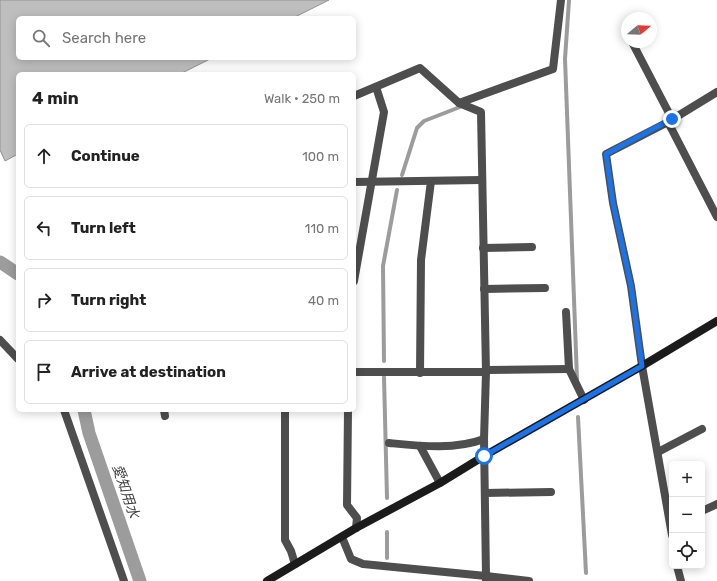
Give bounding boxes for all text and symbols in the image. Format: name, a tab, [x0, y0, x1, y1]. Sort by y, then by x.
north arrow	[621, 12, 657, 48]
search box	[16, 16, 356, 60]
icon: search	[30, 27, 52, 49]
text: Search here	[62, 29, 146, 47]
text: 4 min	[32, 88, 79, 108]
text: Walk · 250 m	[264, 91, 340, 106]
route end	[663, 110, 681, 128]
icon: ahead	[33, 145, 55, 167]
text: Continue	[71, 147, 140, 165]
text: 100 m	[302, 149, 339, 164]
icon: left	[33, 217, 55, 239]
text: Turn left	[71, 219, 136, 237]
text: 110 m	[305, 221, 339, 236]
icon: right	[33, 289, 55, 311]
text: Turn right	[71, 291, 146, 309]
text: 40 m	[308, 293, 339, 308]
icon: arrive	[33, 361, 55, 383]
text: Arrive at destination	[71, 363, 226, 381]
route start	[475, 447, 493, 465]
map controls	[669, 461, 705, 569]
button: +	[669, 461, 705, 497]
water label: 愛知用水	[108, 462, 143, 522]
button: −	[669, 497, 705, 533]
button: locate	[669, 533, 705, 569]

